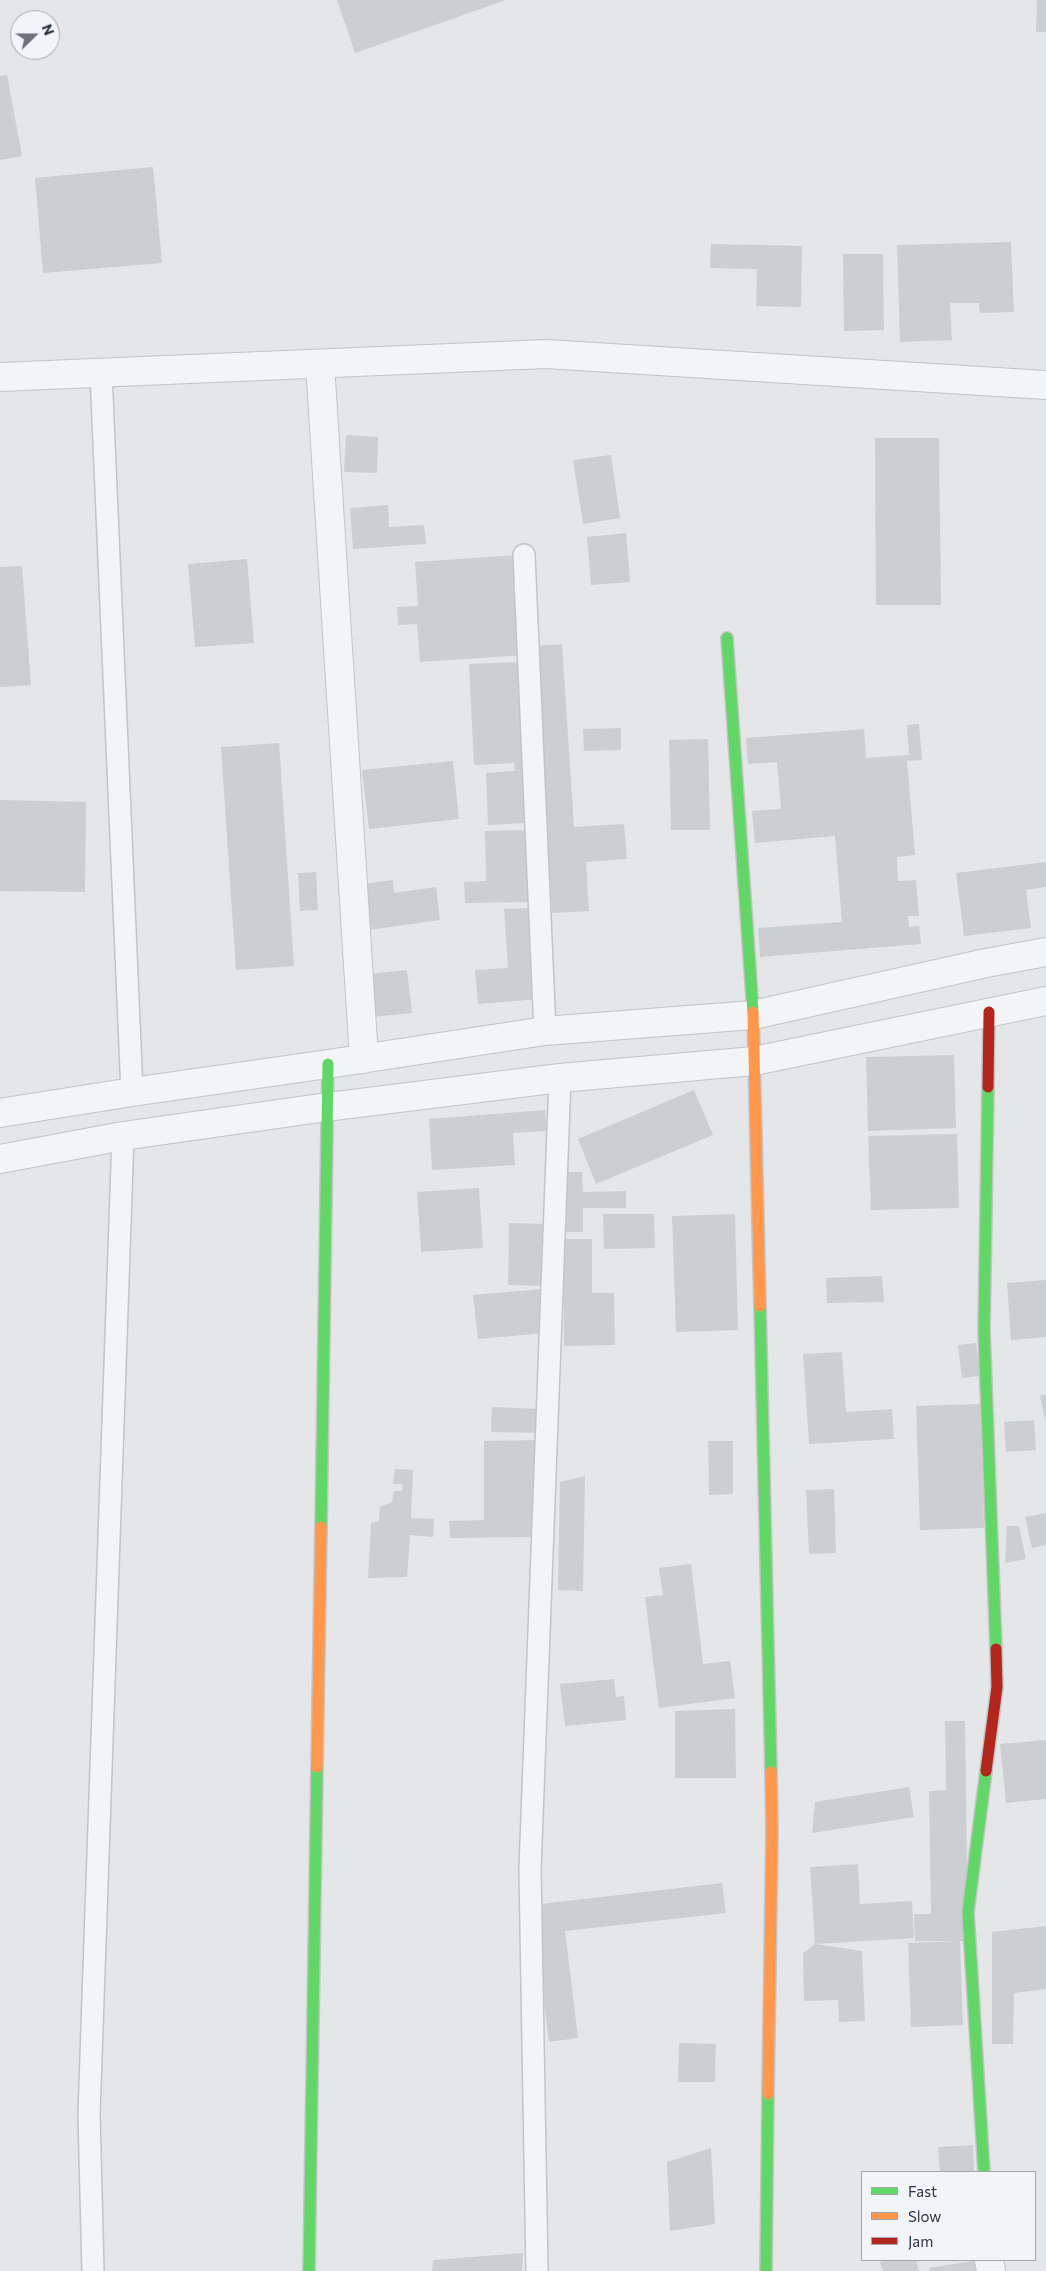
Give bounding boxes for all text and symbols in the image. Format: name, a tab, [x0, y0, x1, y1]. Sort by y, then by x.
north arrow	[10, 10, 60, 60]
text: N	[39, 22, 58, 38]
legend	[861, 2171, 1036, 2261]
text: Fast	[908, 2182, 937, 2200]
text: Slow	[908, 2207, 941, 2225]
text: Jam	[908, 2232, 933, 2250]

